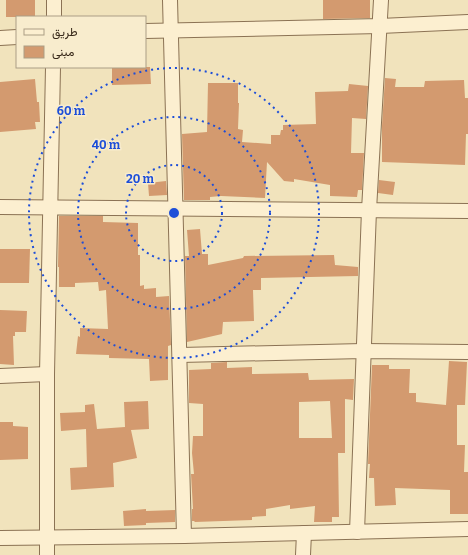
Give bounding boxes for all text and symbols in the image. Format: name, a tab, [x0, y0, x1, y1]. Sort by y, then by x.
legend	[16, 16, 146, 68]
text: طريق	[52, 25, 78, 40]
text: مبنى	[52, 45, 74, 60]
text: 60 m	[57, 104, 86, 118]
text: 40 m	[92, 138, 121, 152]
text: 20 m	[126, 172, 155, 186]
centre of rings	[167, 206, 181, 220]

